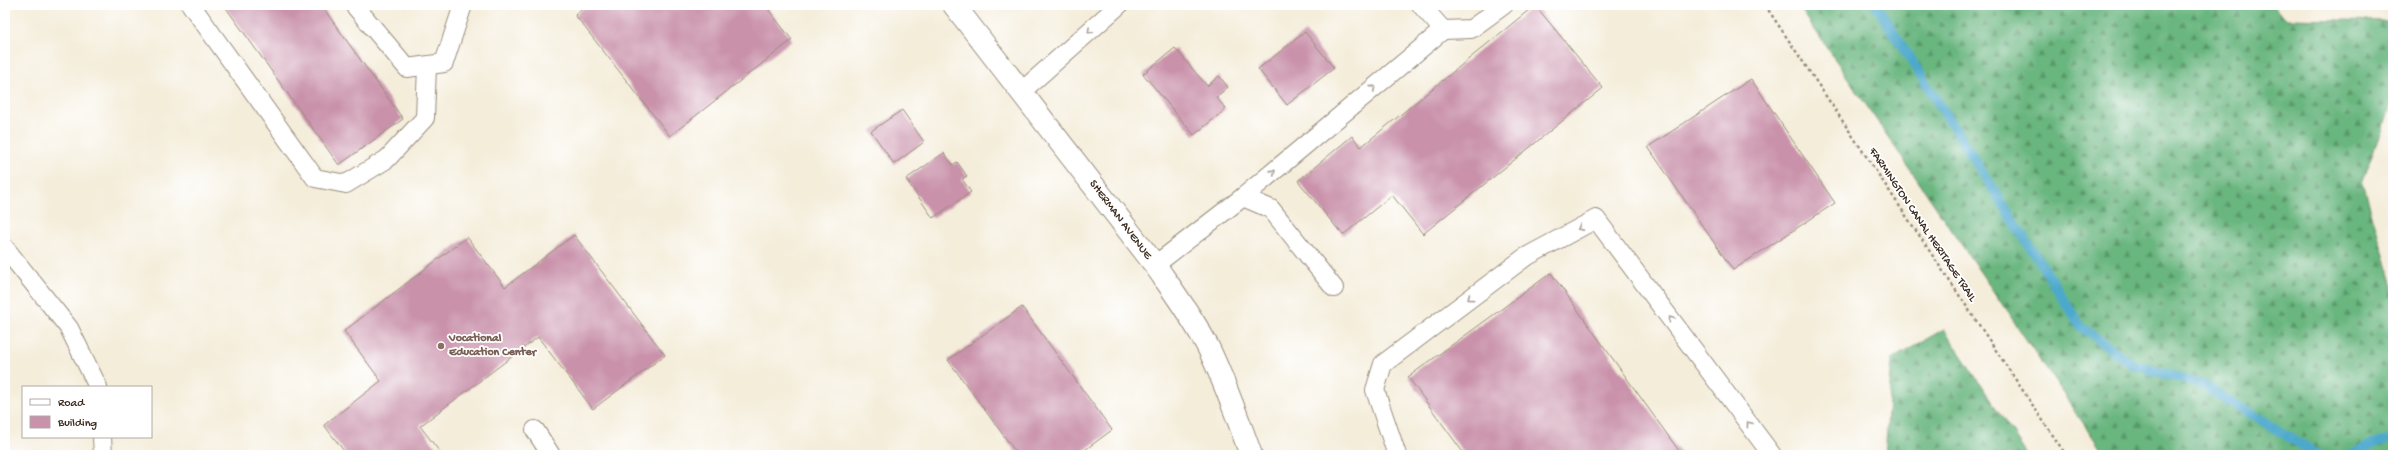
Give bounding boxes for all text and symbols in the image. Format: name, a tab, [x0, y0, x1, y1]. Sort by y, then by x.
one-way arrow	[1087, 26, 1095, 34]
one-way arrow	[1368, 86, 1376, 93]
street label: FARMINGTON CANAL HERITAGE TRAIL	[1865, 145, 1979, 305]
one-way arrow	[1269, 169, 1276, 176]
street label: SHERMAN AVENUE	[1086, 178, 1155, 263]
one-way arrow	[1576, 224, 1584, 231]
one-way arrow	[1468, 293, 1475, 300]
one-way arrow	[1669, 317, 1676, 324]
place label: Vocational Education Center	[448, 332, 538, 360]
marker: Vocational Education Center	[436, 341, 446, 351]
legend	[22, 386, 152, 438]
text: Road	[58, 397, 85, 411]
text: Building	[57, 417, 97, 431]
one-way arrow	[1747, 421, 1754, 428]

